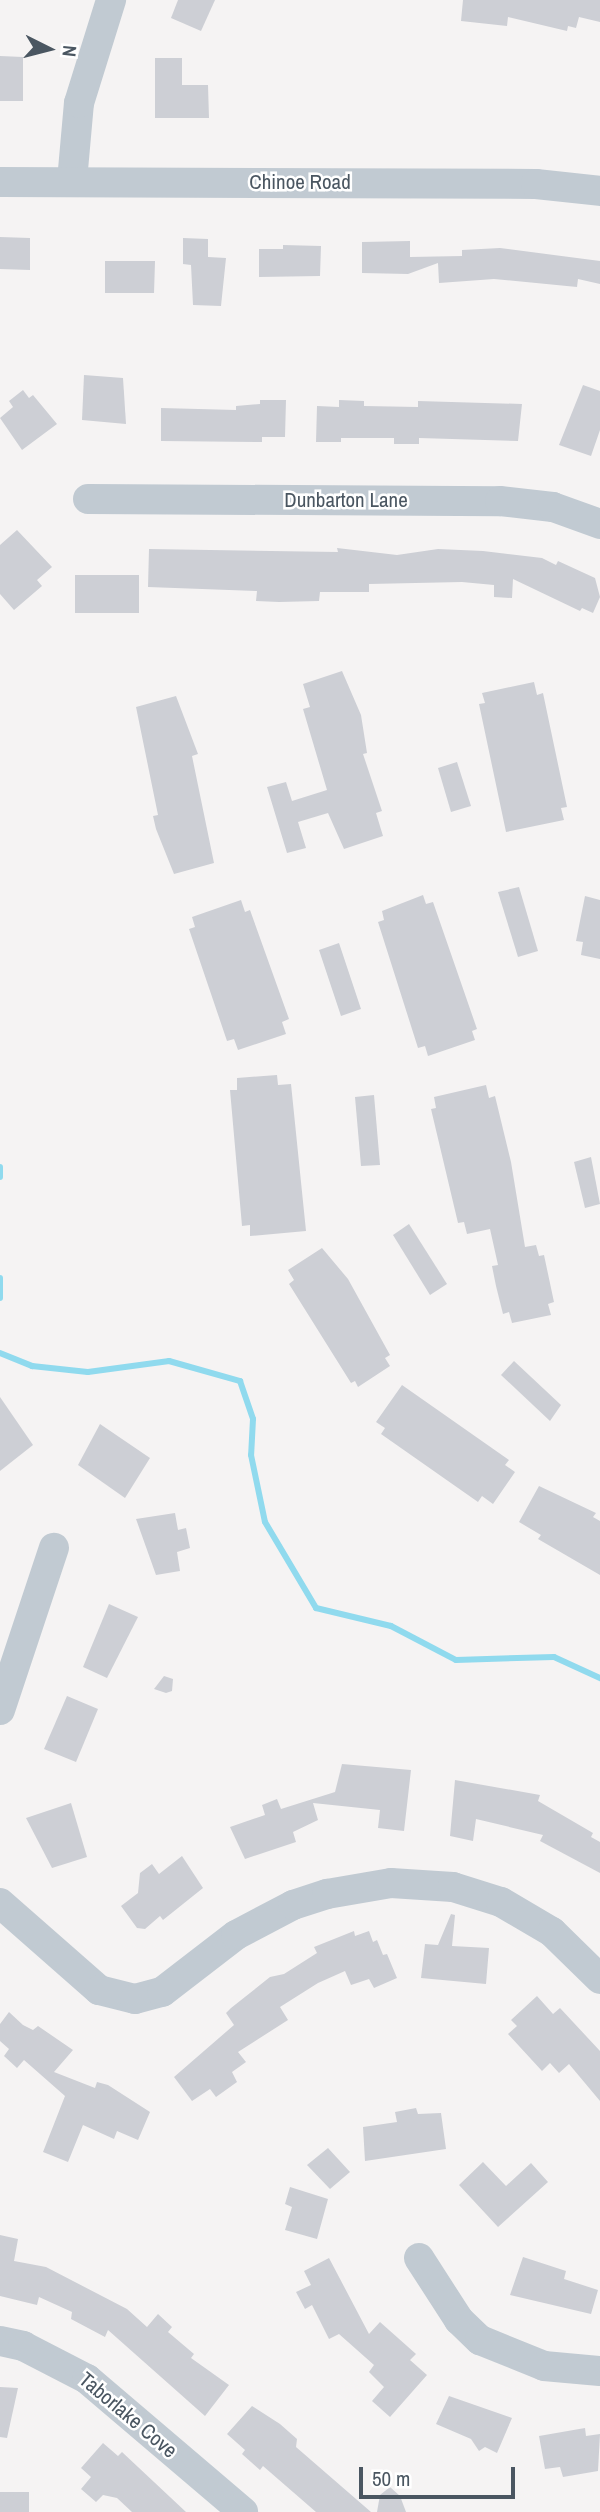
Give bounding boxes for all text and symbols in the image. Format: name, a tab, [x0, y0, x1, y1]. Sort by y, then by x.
north arrow	[14, 14, 84, 84]
text: N	[56, 44, 83, 58]
street label: Chinoe Road	[249, 169, 351, 195]
street label: Dunbarton Lane	[284, 487, 408, 513]
street label: Taborlake Cove	[74, 2367, 182, 2463]
scale bar	[362, 2452, 518, 2496]
text: 50 m	[372, 2464, 410, 2493]

